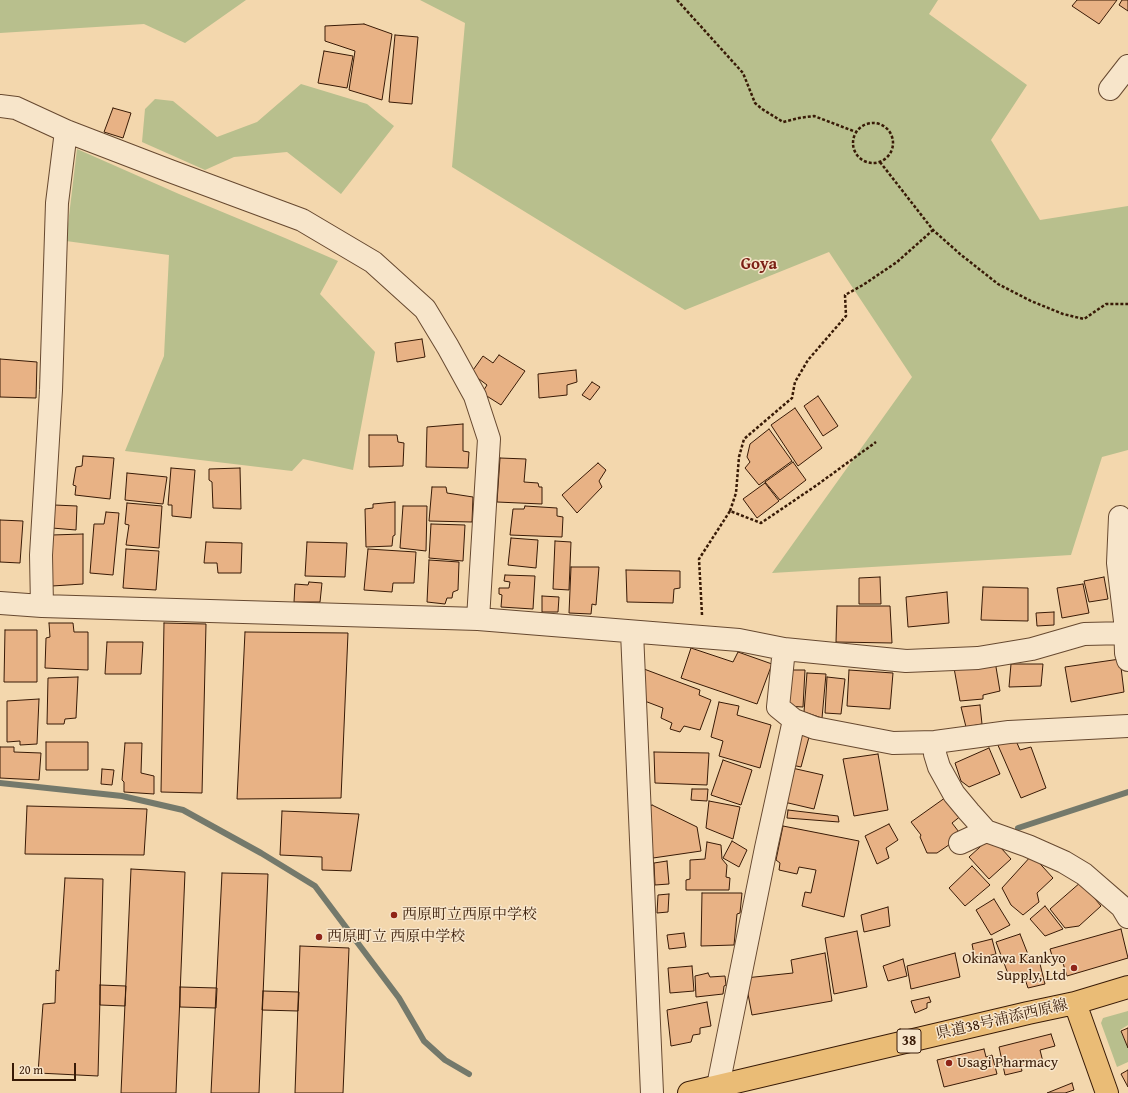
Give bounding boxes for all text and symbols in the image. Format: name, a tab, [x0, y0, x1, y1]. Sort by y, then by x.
district label: Goya	[741, 255, 777, 275]
place label: 西原町立西原中学校	[402, 906, 537, 924]
marker: 西原町立西原中学校	[389, 910, 399, 920]
place label: 西原町立 西原中学校	[327, 928, 465, 946]
marker: 西原町立 西原中学校	[314, 932, 324, 942]
place label: Okinawa Kankyo Supply, Ltd	[962, 950, 1066, 985]
marker: Okinawa Kankyo Supply, Ltd	[1069, 963, 1079, 973]
street label: 県道38号浦添西原線	[934, 996, 1070, 1044]
road number: 38	[897, 1029, 921, 1053]
place label: Usagi Pharmacy	[957, 1054, 1058, 1072]
scale bar	[14, 1055, 78, 1081]
marker: Usagi Pharmacy	[944, 1058, 954, 1068]
text: 20 m	[19, 1061, 43, 1078]

